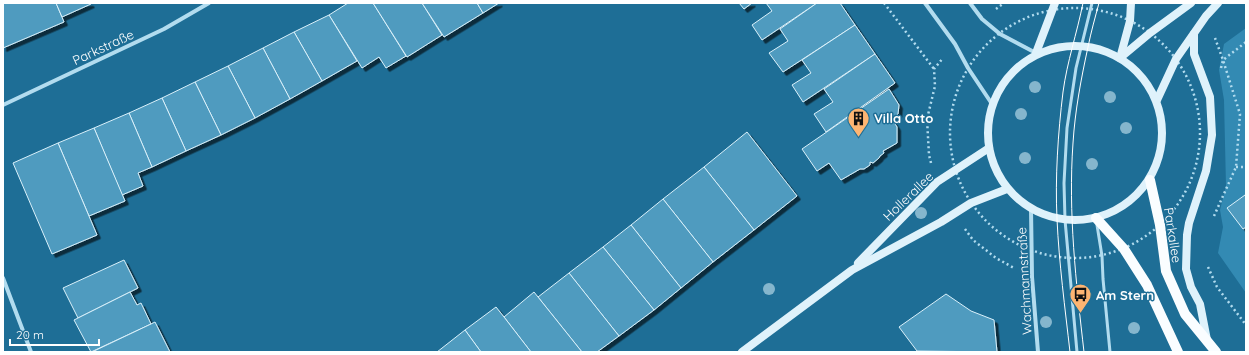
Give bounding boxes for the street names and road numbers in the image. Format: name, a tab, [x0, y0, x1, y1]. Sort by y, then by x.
street label: Parkstraße	[70, 26, 136, 68]
street label: Hollerallee	[880, 168, 936, 224]
street label: Parkallee	[1161, 206, 1185, 264]
street label: Wachmannstraße	[1013, 227, 1035, 335]

